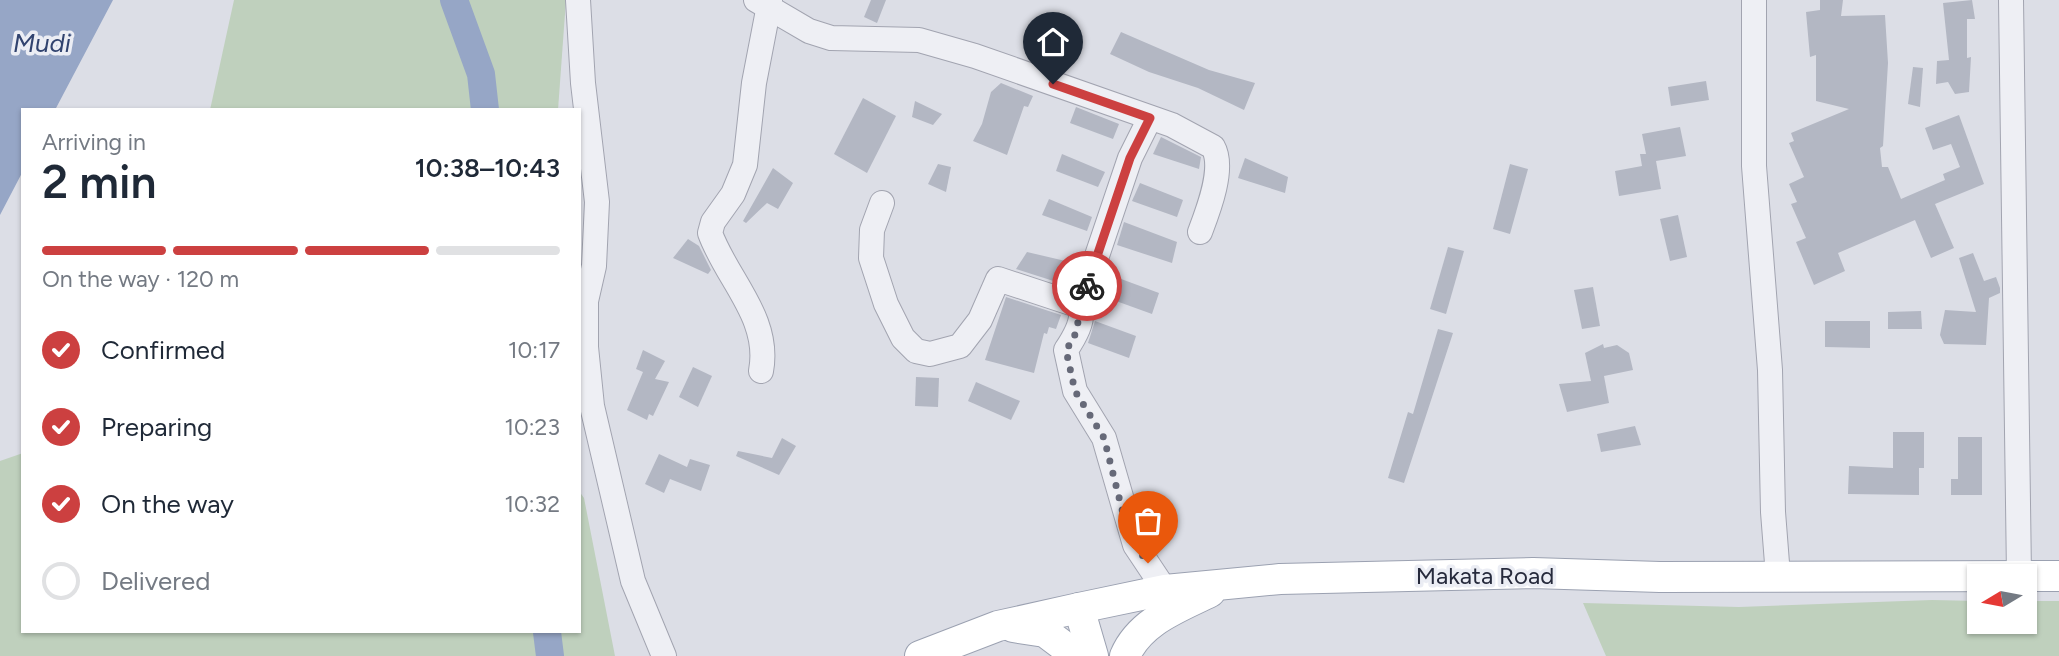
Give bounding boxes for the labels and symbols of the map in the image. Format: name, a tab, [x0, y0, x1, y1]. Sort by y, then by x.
pin	[1023, 12.0, 1083, 84]
water label: Mudi	[13, 27, 72, 59]
courier	[1052, 251, 1122, 321]
pin	[1118, 491, 1178, 563]
street label: Makata Road	[1416, 561, 1554, 590]
north arrow	[1967, 564, 2037, 634]

